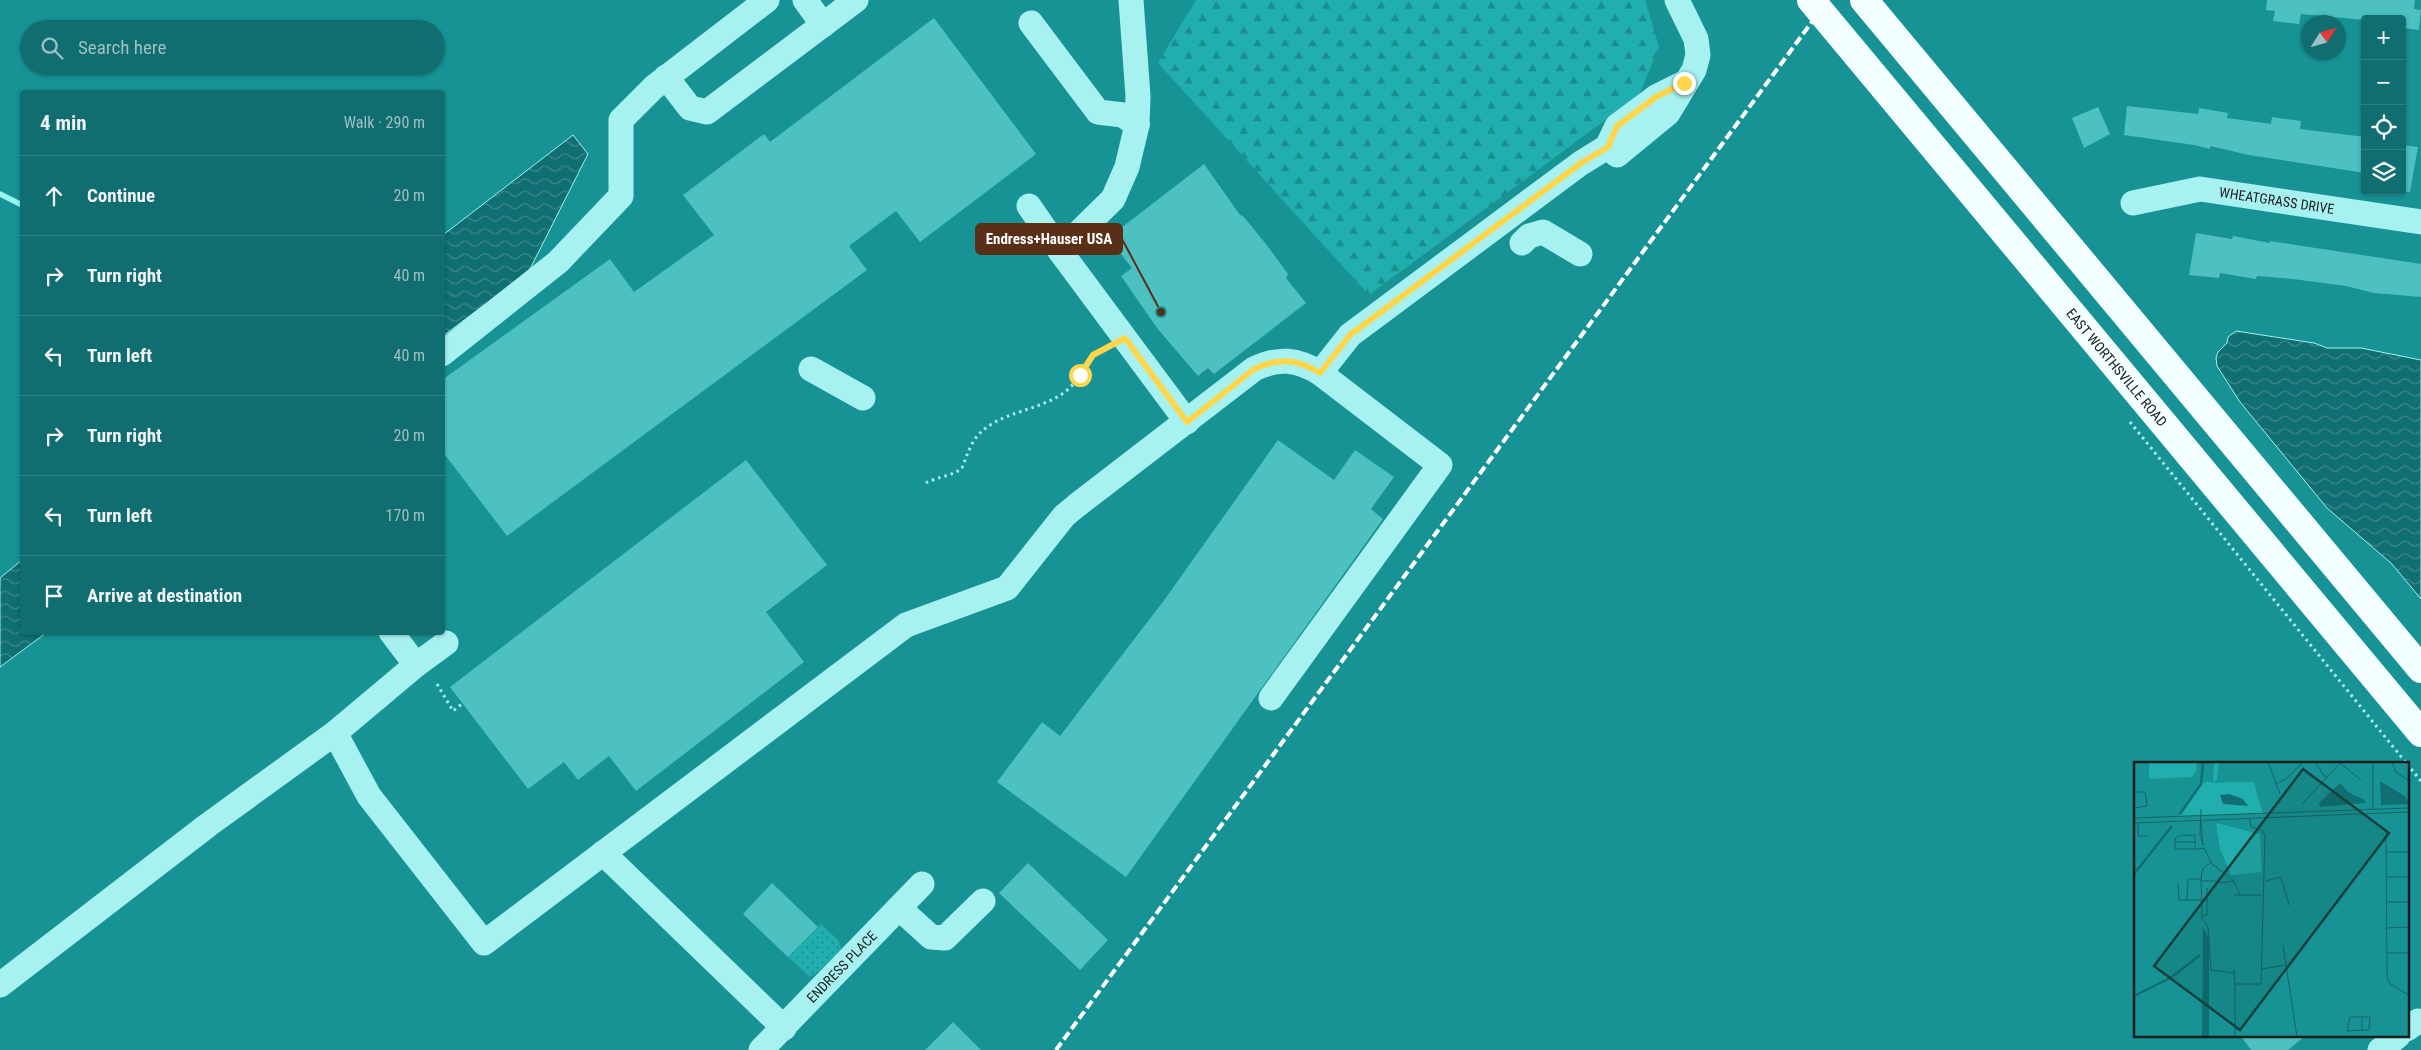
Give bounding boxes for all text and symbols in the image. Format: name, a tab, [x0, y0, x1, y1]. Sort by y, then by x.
north arrow	[2301, 15, 2346, 60]
map controls	[2361, 15, 2406, 195]
button: +	[2361, 15, 2406, 60]
search box	[20, 20, 445, 75]
icon: search	[38, 34, 66, 62]
text: Search here	[78, 36, 166, 59]
button: −	[2361, 60, 2406, 105]
route end	[1673, 72, 1696, 95]
button: locate	[2361, 105, 2406, 150]
text: 4 min	[40, 111, 87, 135]
text: Walk · 290 m	[344, 113, 425, 132]
button: layers	[2361, 150, 2406, 195]
icon: ahead	[40, 182, 68, 210]
text: Continue	[87, 184, 155, 207]
street label: WHEATGRASS DRIVE	[2218, 184, 2335, 217]
text: 20 m	[393, 186, 425, 205]
callout: Endress+Hauser USA	[976, 224, 1122, 254]
text: Endress+Hauser USA	[986, 230, 1112, 248]
icon: right	[40, 262, 68, 290]
text: Turn right	[87, 264, 162, 287]
text: 40 m	[393, 266, 425, 285]
street label: EAST WORTHSVILLE ROAD	[2063, 305, 2170, 430]
icon: left	[40, 342, 68, 370]
text: Turn left	[87, 344, 152, 367]
text: 40 m	[393, 346, 425, 365]
route start	[1069, 364, 1092, 387]
icon: right	[40, 422, 68, 450]
text: Turn right	[87, 424, 162, 447]
text: 20 m	[393, 426, 425, 445]
icon: left	[40, 502, 68, 530]
text: Turn left	[87, 504, 152, 527]
text: 170 m	[386, 506, 425, 525]
icon: arrive	[40, 582, 68, 610]
text: Arrive at destination	[87, 584, 242, 607]
inset map	[2134, 762, 2408, 1038]
street label: ENDRESS PLACE	[804, 928, 880, 1006]

